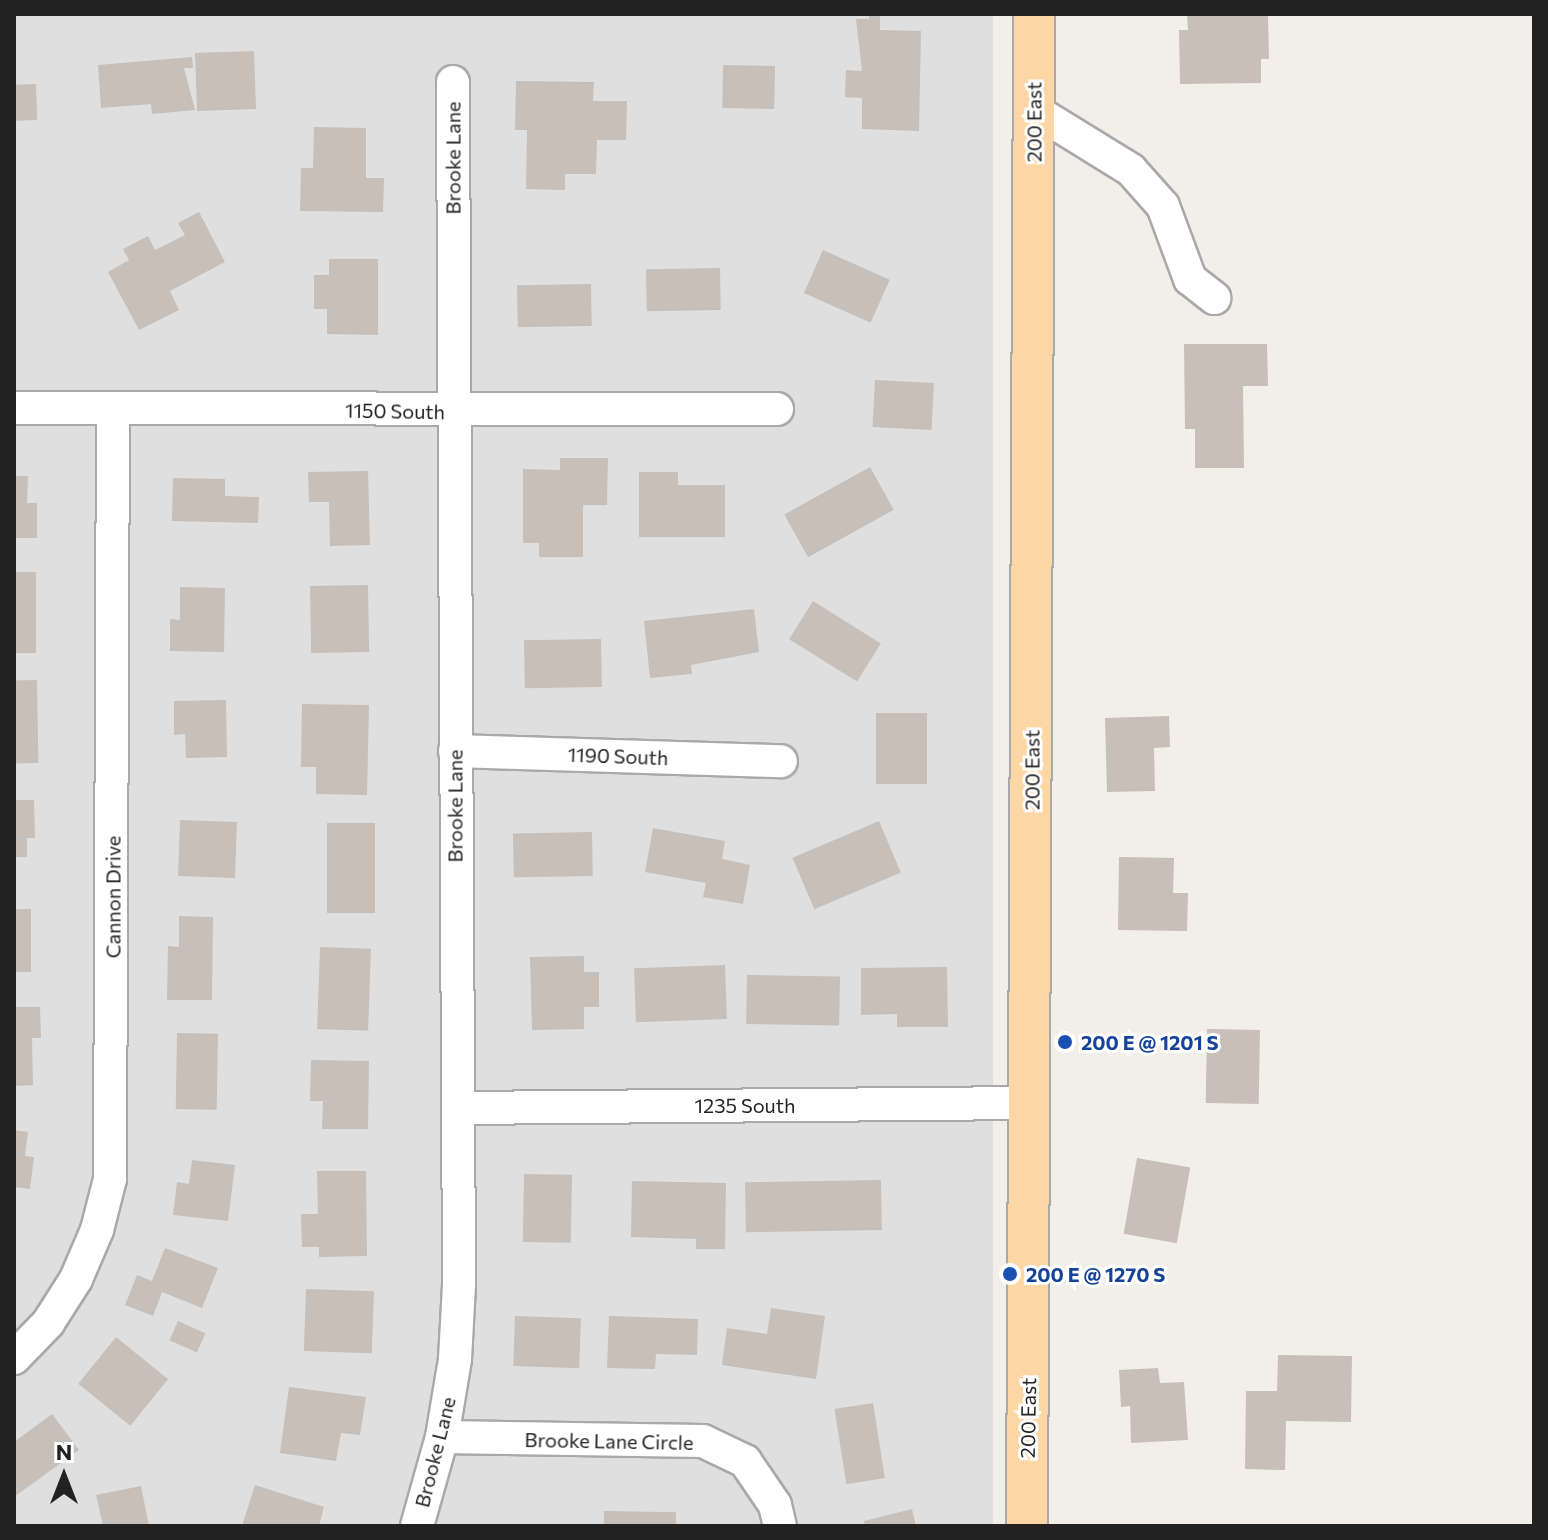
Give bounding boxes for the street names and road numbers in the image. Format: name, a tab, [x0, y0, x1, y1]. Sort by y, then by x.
street label: 200 East	[1022, 82, 1046, 162]
street label: Brooke Lane	[441, 101, 465, 215]
street label: 1150 South	[345, 398, 445, 424]
street label: 200 East	[1020, 730, 1044, 810]
street label: 1190 South	[567, 742, 669, 770]
street label: Brooke Lane	[443, 749, 467, 863]
street label: Cannon Drive	[101, 836, 125, 958]
street label: 1235 South	[695, 1093, 795, 1117]
street label: 200 East	[1015, 1378, 1041, 1458]
street label: Brooke Lane	[410, 1394, 460, 1510]
street label: Brooke Lane Circle	[524, 1428, 694, 1454]

